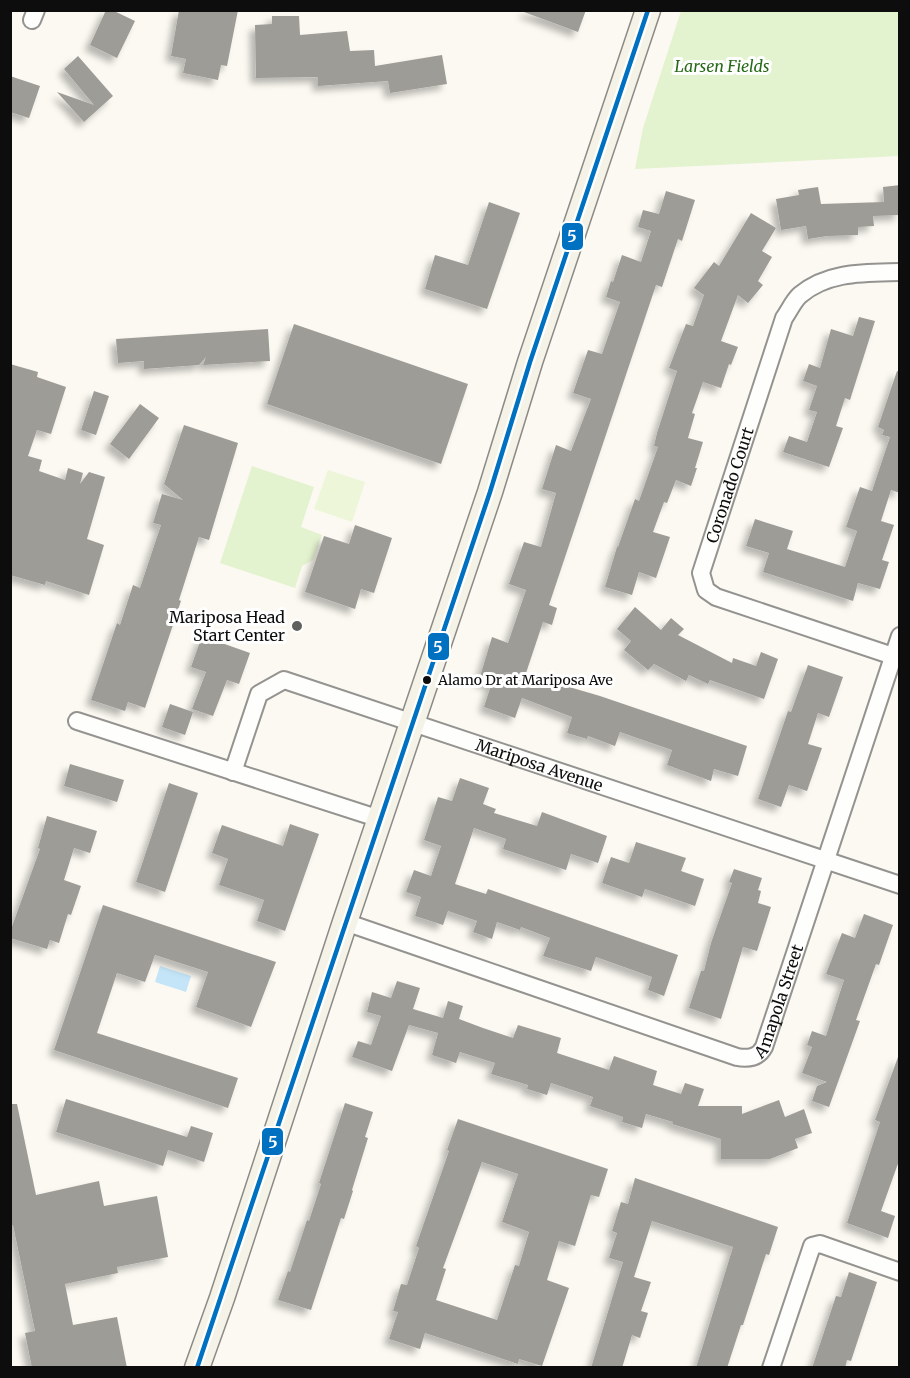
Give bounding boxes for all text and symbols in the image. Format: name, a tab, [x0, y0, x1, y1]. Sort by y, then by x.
park label: Larsen Fields	[674, 56, 770, 76]
line badge: 5	[561, 222, 584, 251]
text: 5	[567, 226, 577, 246]
street label: Coronado Court	[701, 424, 758, 546]
place label: Mariposa Head Start Center	[169, 607, 285, 645]
marker: Mariposa Head Start Center	[290, 619, 304, 633]
line badge: 5	[427, 632, 450, 661]
text: 5	[433, 637, 443, 657]
place label: Alamo Dr at Mariposa Ave	[437, 671, 613, 689]
marker: Alamo Dr at Mariposa Ave	[421, 674, 433, 686]
street label: Mariposa Avenue	[473, 735, 606, 795]
street label: Amapola Street	[749, 941, 807, 1063]
line badge: 5	[261, 1127, 284, 1156]
text: 5	[268, 1132, 278, 1152]

